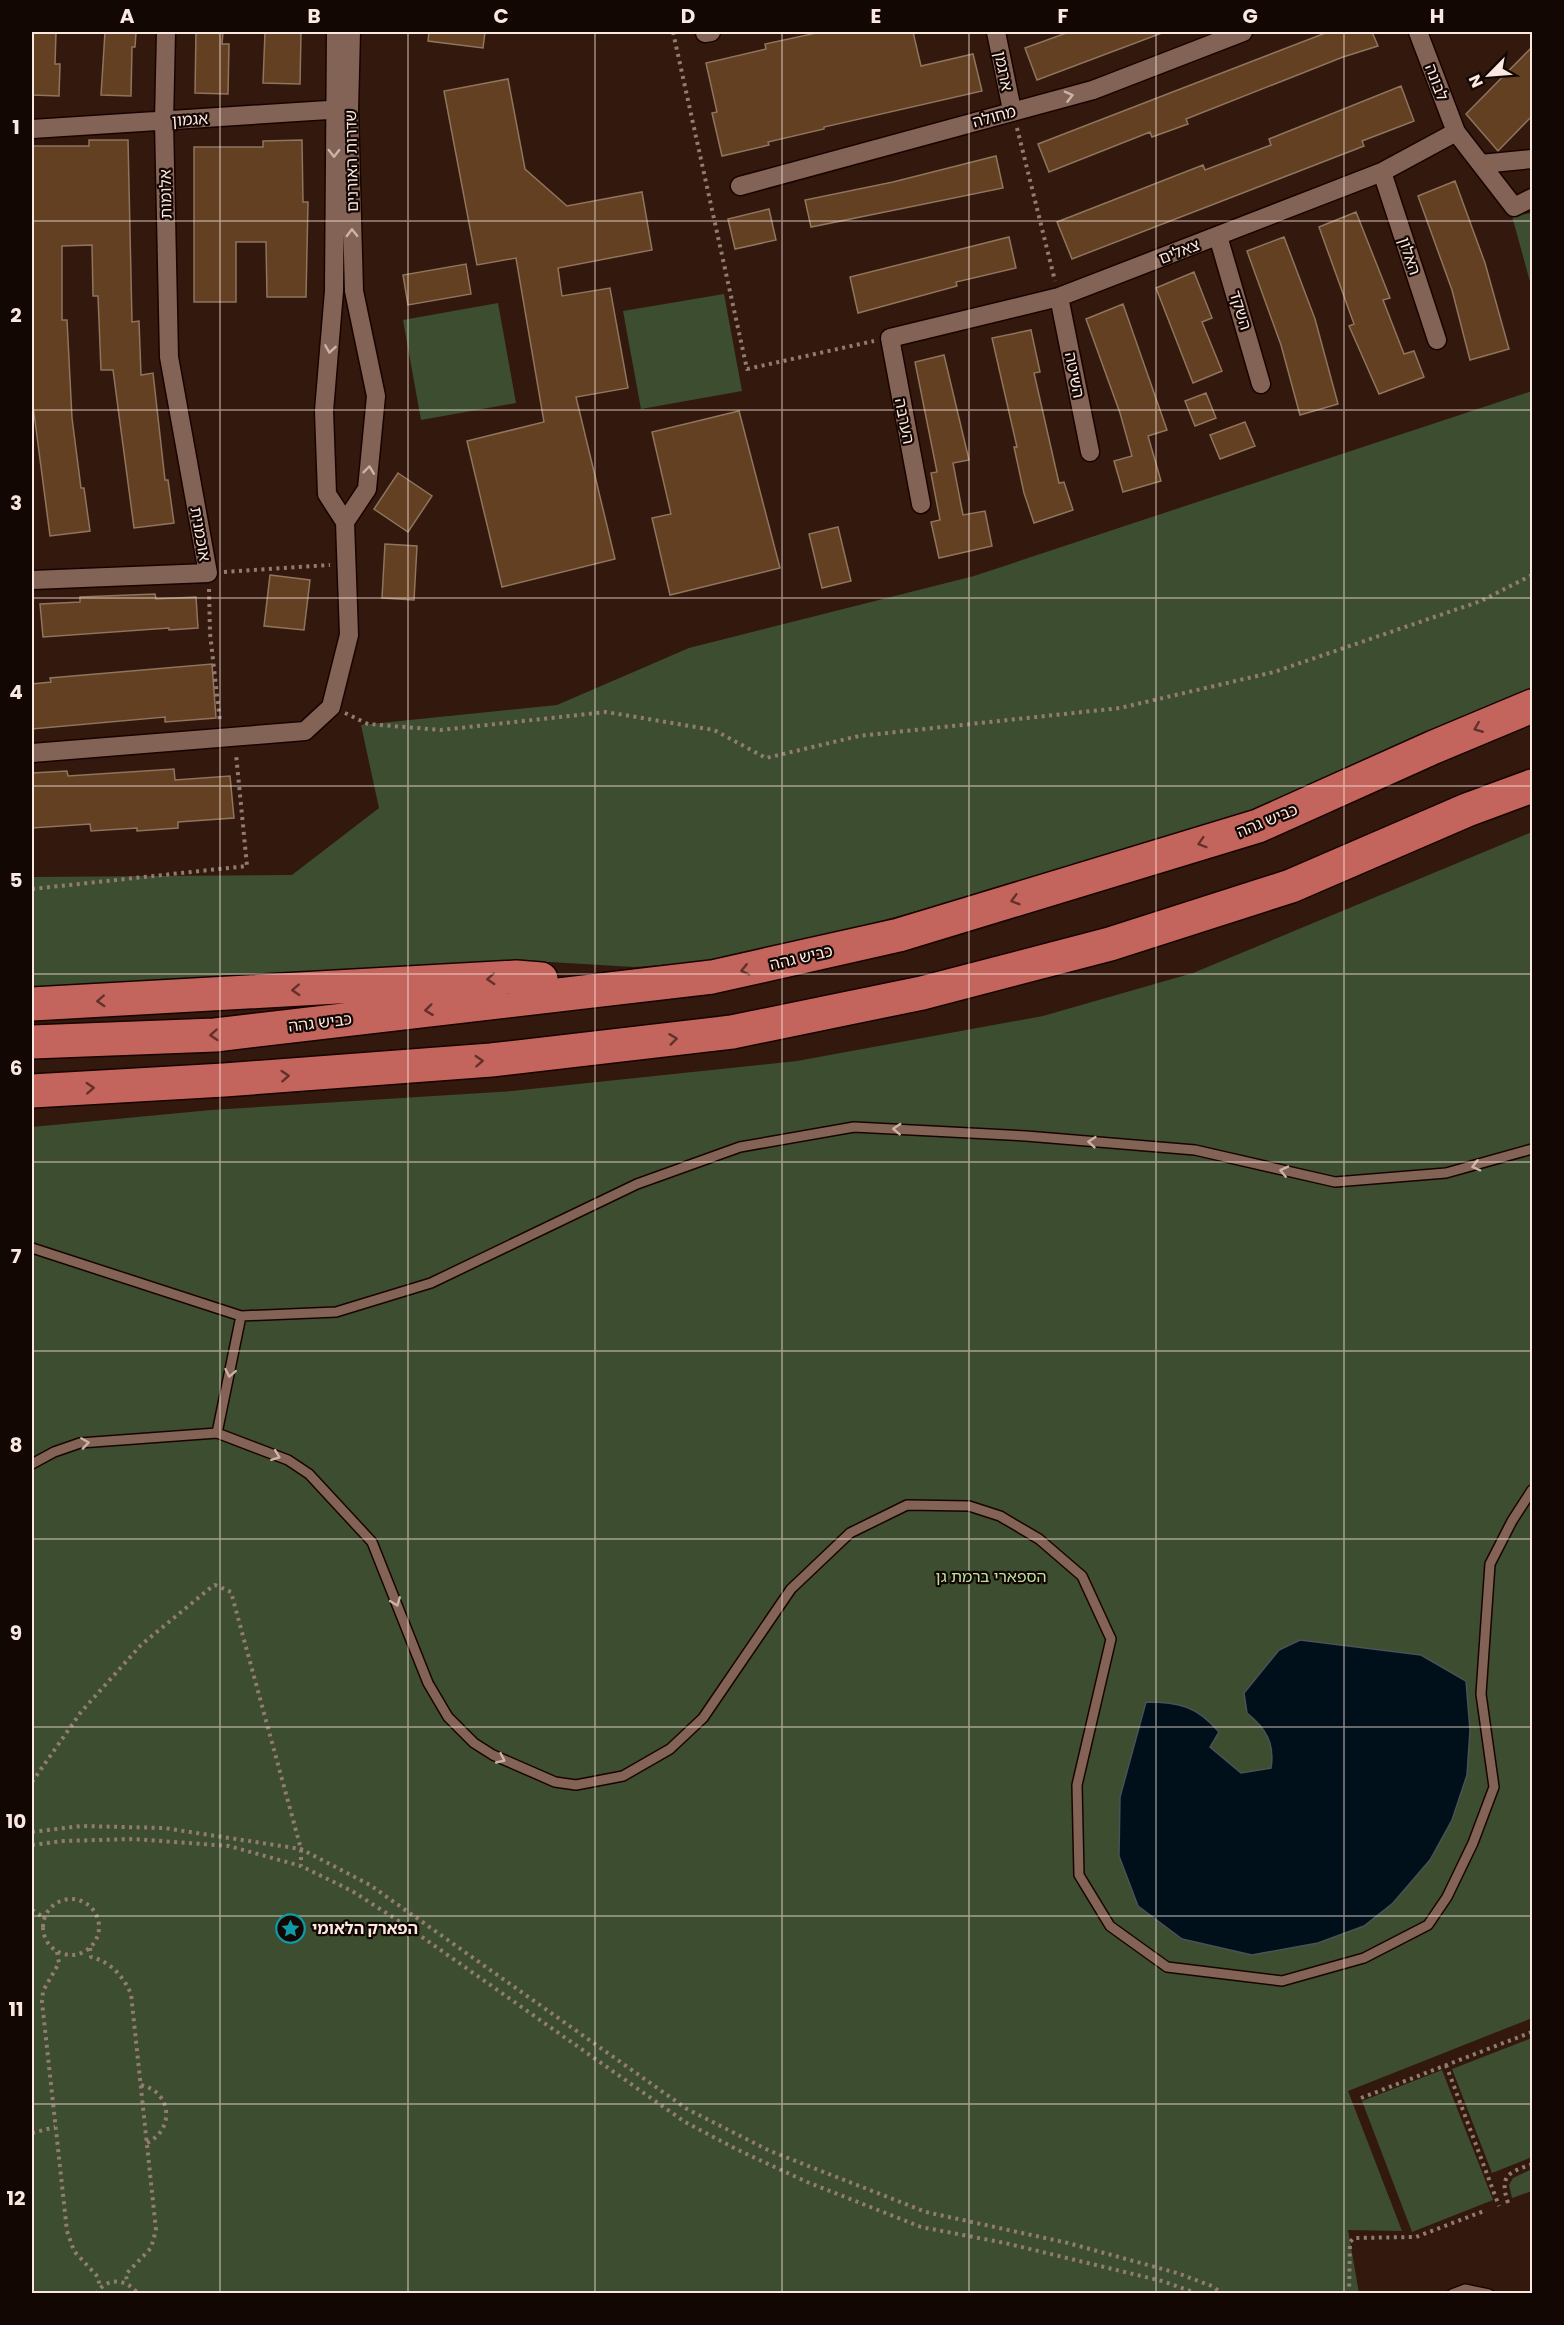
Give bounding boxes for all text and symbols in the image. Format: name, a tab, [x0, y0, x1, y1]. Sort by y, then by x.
text: A	[120, 2, 135, 30]
text: B	[307, 2, 321, 30]
text: C	[493, 2, 509, 30]
text: D	[681, 2, 695, 30]
text: E	[871, 2, 881, 30]
text: F	[1058, 2, 1069, 30]
text: G	[1242, 2, 1258, 30]
text: H	[1430, 2, 1444, 30]
north arrow	[1459, 45, 1519, 105]
street label: ארגמן	[988, 49, 1019, 93]
street label: לבונה	[1419, 60, 1454, 104]
text: N	[1463, 71, 1489, 91]
one-way arrow	[1064, 91, 1074, 104]
street label: מחולה	[970, 100, 1019, 133]
street label: אגמון	[171, 107, 209, 132]
street label: שדרות האורנים	[339, 110, 364, 212]
text: 1	[12, 113, 20, 141]
one-way arrow	[328, 148, 340, 157]
street label: אלומות	[154, 169, 177, 219]
one-way arrow	[346, 228, 358, 237]
street label: צאלים	[1155, 233, 1203, 270]
street label: האלון	[1393, 234, 1426, 278]
street label: השקד	[1224, 287, 1257, 333]
text: 2	[10, 301, 22, 329]
one-way arrow	[324, 345, 336, 354]
street label: השיטה	[1059, 350, 1090, 400]
street label: הערבה	[889, 396, 920, 446]
one-way arrow	[363, 465, 375, 474]
text: 3	[10, 489, 22, 517]
street label: אוכמנית	[184, 505, 217, 563]
text: 4	[9, 678, 23, 706]
one-way arrow	[1474, 721, 1485, 733]
street label: כביש גהה	[1233, 798, 1301, 843]
one-way arrow	[1197, 836, 1208, 849]
text: 5	[10, 866, 23, 894]
one-way arrow	[1010, 893, 1021, 905]
street label: כביש גהה	[767, 939, 835, 976]
one-way arrow	[740, 962, 750, 975]
one-way arrow	[486, 972, 495, 985]
one-way arrow	[291, 983, 300, 996]
one-way arrow	[97, 994, 106, 1007]
one-way arrow	[424, 1003, 433, 1015]
street label: כביש גהה	[287, 1007, 353, 1038]
one-way arrow	[209, 1028, 218, 1041]
one-way arrow	[668, 1033, 677, 1046]
text: 6	[10, 1054, 22, 1082]
one-way arrow	[474, 1054, 483, 1067]
one-way arrow	[280, 1070, 289, 1083]
one-way arrow	[85, 1081, 94, 1094]
one-way arrow	[893, 1123, 902, 1136]
one-way arrow	[1087, 1136, 1096, 1149]
one-way arrow	[1472, 1158, 1482, 1171]
one-way arrow	[1279, 1165, 1289, 1178]
text: 7	[11, 1242, 22, 1270]
one-way arrow	[224, 1368, 237, 1378]
text: 8	[10, 1431, 22, 1459]
one-way arrow	[81, 1438, 90, 1450]
one-way arrow	[270, 1448, 281, 1461]
park label: הספארי ברמת גן	[935, 1565, 1047, 1588]
one-way arrow	[389, 1595, 401, 1606]
text: 9	[10, 1619, 22, 1647]
one-way arrow	[495, 1751, 506, 1763]
text: 10	[6, 1807, 26, 1835]
place icon: הפארק הלאומי	[275, 1912, 307, 1944]
place label: הפארק הלאומי	[312, 1917, 418, 1940]
text: 11	[8, 1995, 24, 2023]
text: 12	[7, 2184, 25, 2212]

